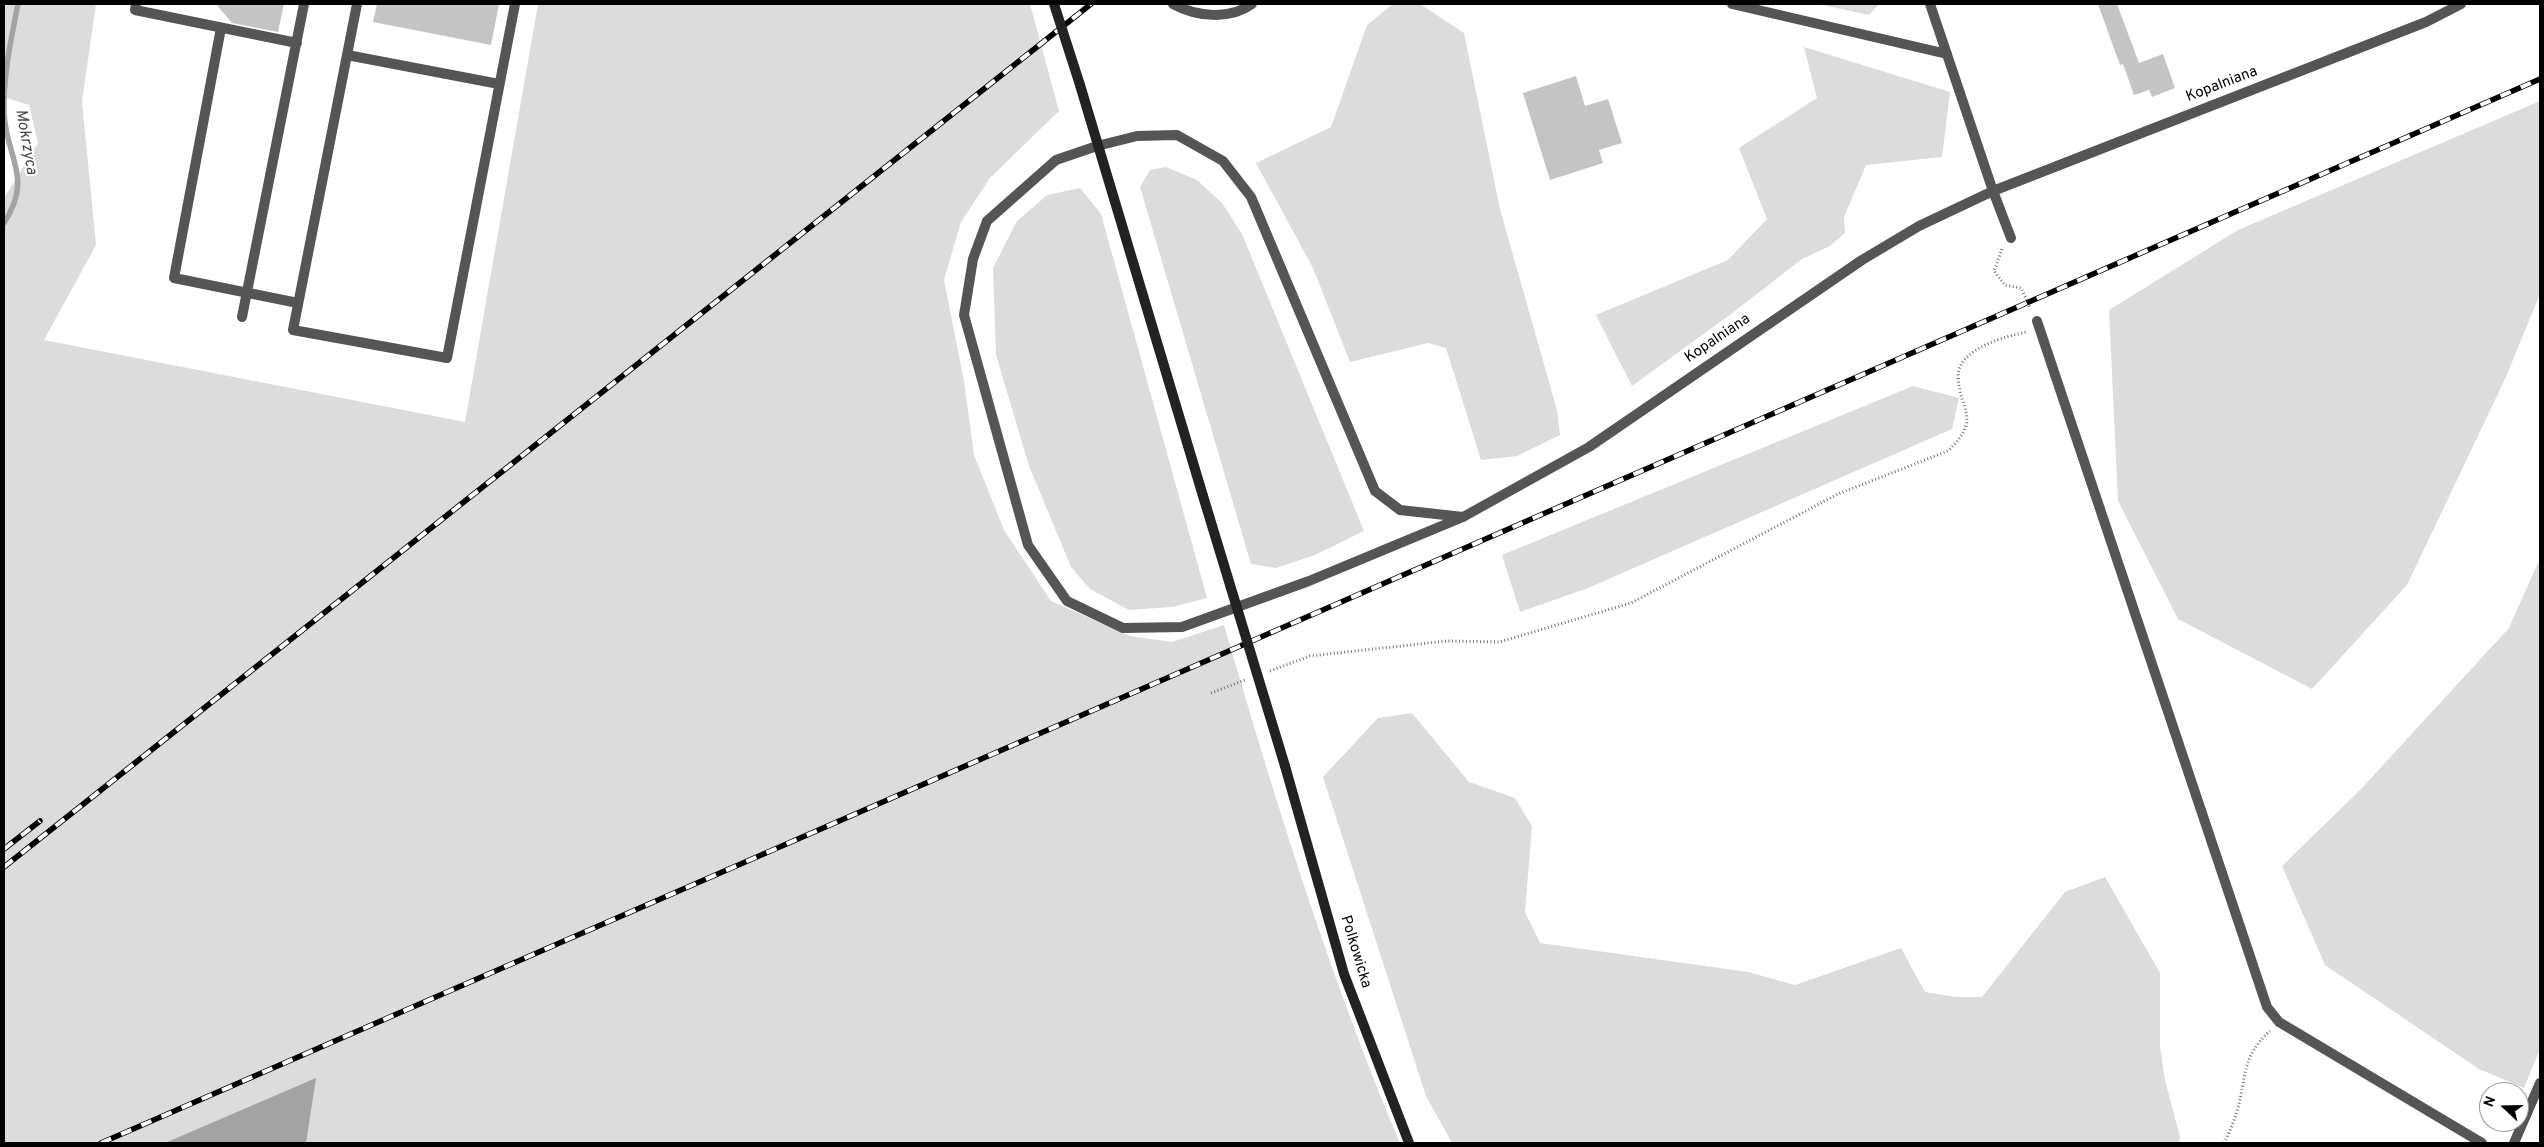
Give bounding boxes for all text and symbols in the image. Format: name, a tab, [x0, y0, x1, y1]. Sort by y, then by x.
street label: Kopalniana	[2184, 63, 2260, 107]
water label: Mokrzyca	[10, 108, 40, 176]
street label: Kopalniana	[1682, 311, 1754, 367]
street label: Polkowicka	[1335, 913, 1375, 991]
north arrow	[2479, 1082, 2529, 1132]
text: N	[2481, 1094, 2500, 1110]

